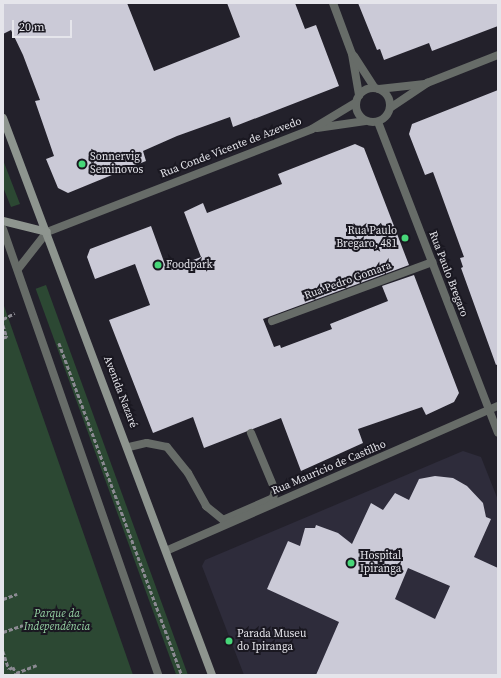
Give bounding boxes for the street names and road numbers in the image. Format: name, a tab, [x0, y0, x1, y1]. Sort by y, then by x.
street label: Rua Conde Vicente de Azevedo	[158, 115, 304, 181]
street label: Rua Paulo Bregaro	[426, 229, 470, 319]
street label: Rua Pedro Gomara	[303, 259, 393, 303]
street label: Avenida Nazaré	[100, 354, 140, 430]
street label: Rua Mauricio de Castilho	[270, 438, 388, 498]

